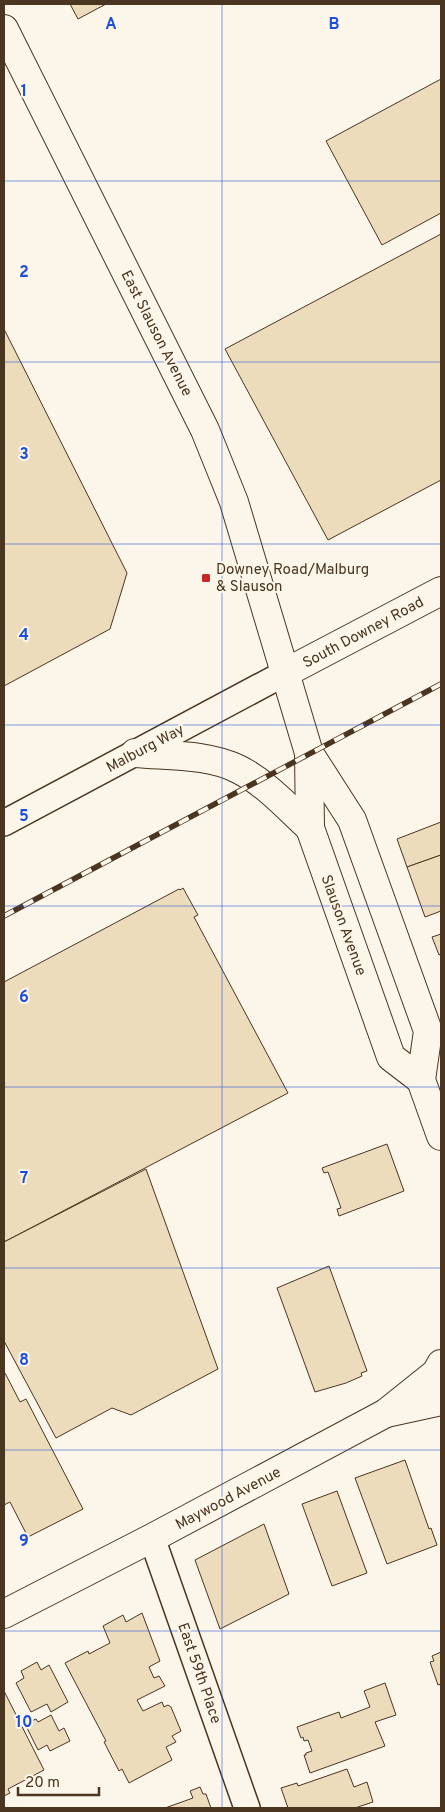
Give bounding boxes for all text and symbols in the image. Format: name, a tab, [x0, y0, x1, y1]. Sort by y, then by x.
text: A	[105, 15, 117, 35]
text: B	[328, 15, 340, 35]
text: 1	[21, 82, 27, 102]
text: 2	[19, 263, 29, 283]
street label: East Slauson Avenue	[116, 268, 196, 400]
text: 3	[19, 445, 29, 465]
place label: Downey Road/Malburg & Slauson	[216, 561, 369, 597]
marker: Downey Road/Malburg & Slauson	[200, 572, 212, 584]
street label: South Downey Road	[300, 593, 428, 673]
text: 4	[19, 626, 29, 646]
street label: Malburg Way	[103, 721, 188, 778]
text: 5	[19, 807, 29, 827]
street label: Slauson Avenue	[316, 872, 370, 979]
text: 6	[19, 988, 29, 1008]
text: 7	[20, 1169, 28, 1189]
text: 8	[19, 1351, 29, 1371]
street label: Maywood Avenue	[173, 1464, 285, 1535]
text: 9	[19, 1532, 29, 1552]
street label: East 59th Place	[172, 1621, 225, 1726]
text: 10	[16, 1713, 32, 1733]
scale bar	[18, 1764, 99, 1796]
text: 20 m	[25, 1774, 60, 1793]

